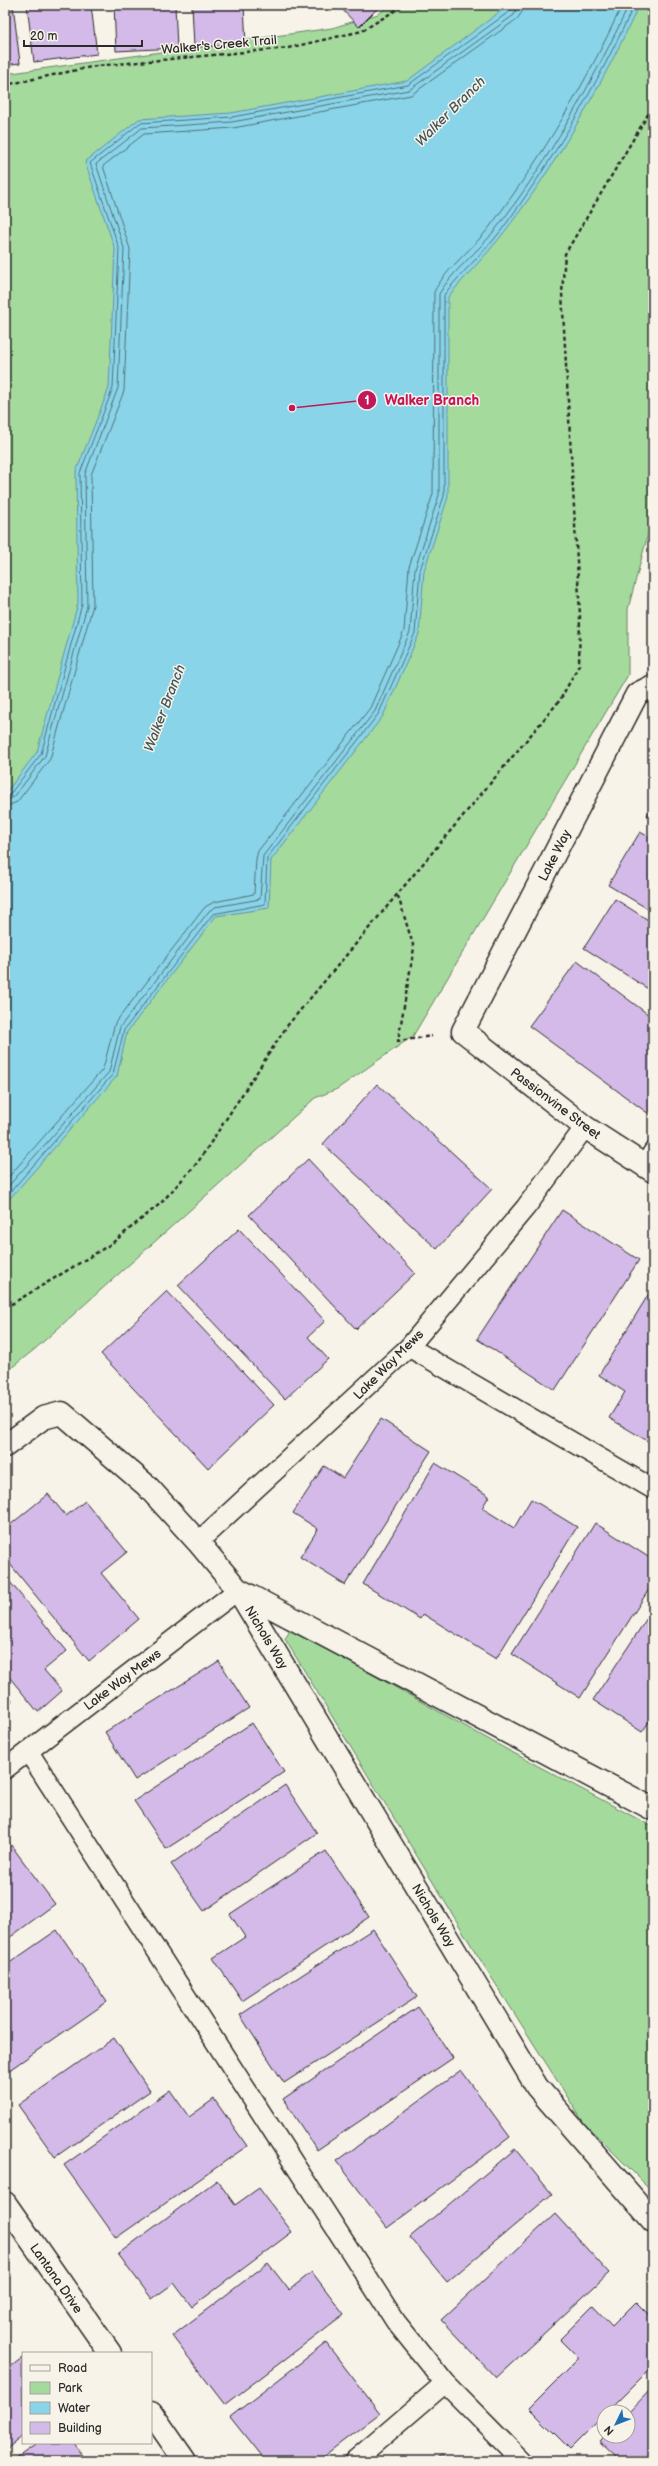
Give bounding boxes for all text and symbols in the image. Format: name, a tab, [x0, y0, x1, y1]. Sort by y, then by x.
scale bar	[24, 22, 142, 48]
text: 20 m	[30, 29, 57, 44]
street label: Walker's Creek Trail	[161, 32, 278, 58]
water label: Walker Branch	[412, 73, 489, 150]
callout: Walker Branch	[357, 387, 487, 413]
text: Walker Branch	[385, 392, 479, 409]
text: 1	[364, 393, 370, 408]
water label: Walker Branch	[140, 662, 189, 754]
street label: Lake Way	[535, 827, 575, 884]
street label: Passionvine Street	[507, 1065, 604, 1143]
street label: Lake Way Mews	[350, 1326, 427, 1403]
street label: Nichols Way	[241, 1603, 291, 1672]
street label: Lake Way Mews	[81, 1645, 165, 1714]
street label: Nichols Way	[408, 1881, 458, 1950]
street label: Lantana Drive	[26, 2241, 86, 2317]
legend	[22, 2352, 152, 2444]
text: Road	[58, 2361, 87, 2376]
text: Park	[58, 2381, 82, 2396]
text: Water	[58, 2401, 90, 2416]
north arrow	[596, 2404, 636, 2444]
text: Building	[58, 2421, 102, 2436]
text: N	[601, 2423, 617, 2438]

